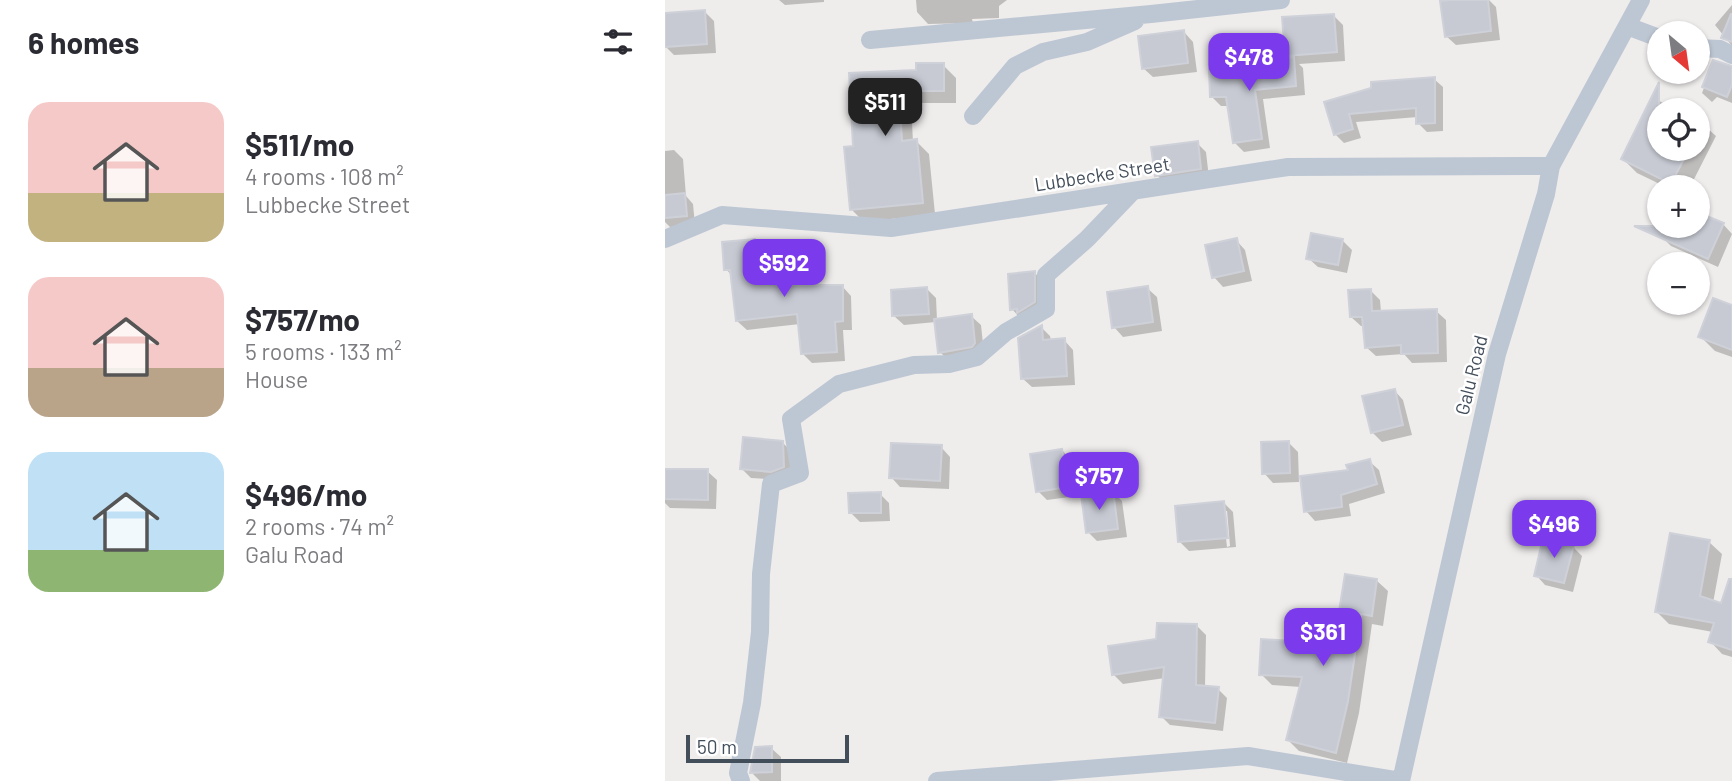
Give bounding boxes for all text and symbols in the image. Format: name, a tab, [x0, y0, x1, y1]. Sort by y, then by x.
north arrow	[1647, 21, 1710, 84]
map controls	[1647, 21, 1710, 315]
icon: filters	[599, 23, 637, 61]
text: 6 homes	[28, 24, 139, 60]
pin: $478	[1208, 34, 1290, 93]
text: $478	[1224, 42, 1274, 70]
pin: $511	[844, 78, 926, 138]
text: $511	[864, 87, 906, 115]
button: locate	[1647, 98, 1710, 161]
text: $511/mo	[245, 126, 354, 162]
icon: home	[84, 130, 168, 214]
street label: Lubbecke Street	[1033, 151, 1171, 196]
text: 4 rooms · 108 m²	[245, 162, 404, 190]
button: +	[1647, 175, 1710, 238]
text: Lubbecke Street	[245, 190, 410, 218]
pin: $592	[743, 240, 825, 299]
text: $592	[759, 248, 809, 276]
button: −	[1647, 252, 1710, 315]
text: $757/mo	[245, 301, 360, 337]
icon: home	[84, 305, 168, 389]
street label: Galu Road	[1449, 333, 1492, 417]
text: 5 rooms · 133 m²	[245, 337, 402, 365]
text: House	[245, 365, 308, 393]
pin: $757	[1058, 452, 1140, 512]
text: $757	[1075, 461, 1123, 489]
text: $496/mo	[245, 476, 367, 512]
icon: home	[84, 480, 168, 564]
pin: $496	[1513, 500, 1595, 560]
text: $496	[1528, 509, 1580, 537]
text: 2 rooms · 74 m²	[245, 512, 394, 540]
text: Galu Road	[245, 540, 344, 568]
pin: $361	[1282, 608, 1364, 668]
text: $361	[1300, 617, 1346, 645]
scale bar	[686, 732, 849, 764]
text: 50 m	[697, 735, 737, 758]

